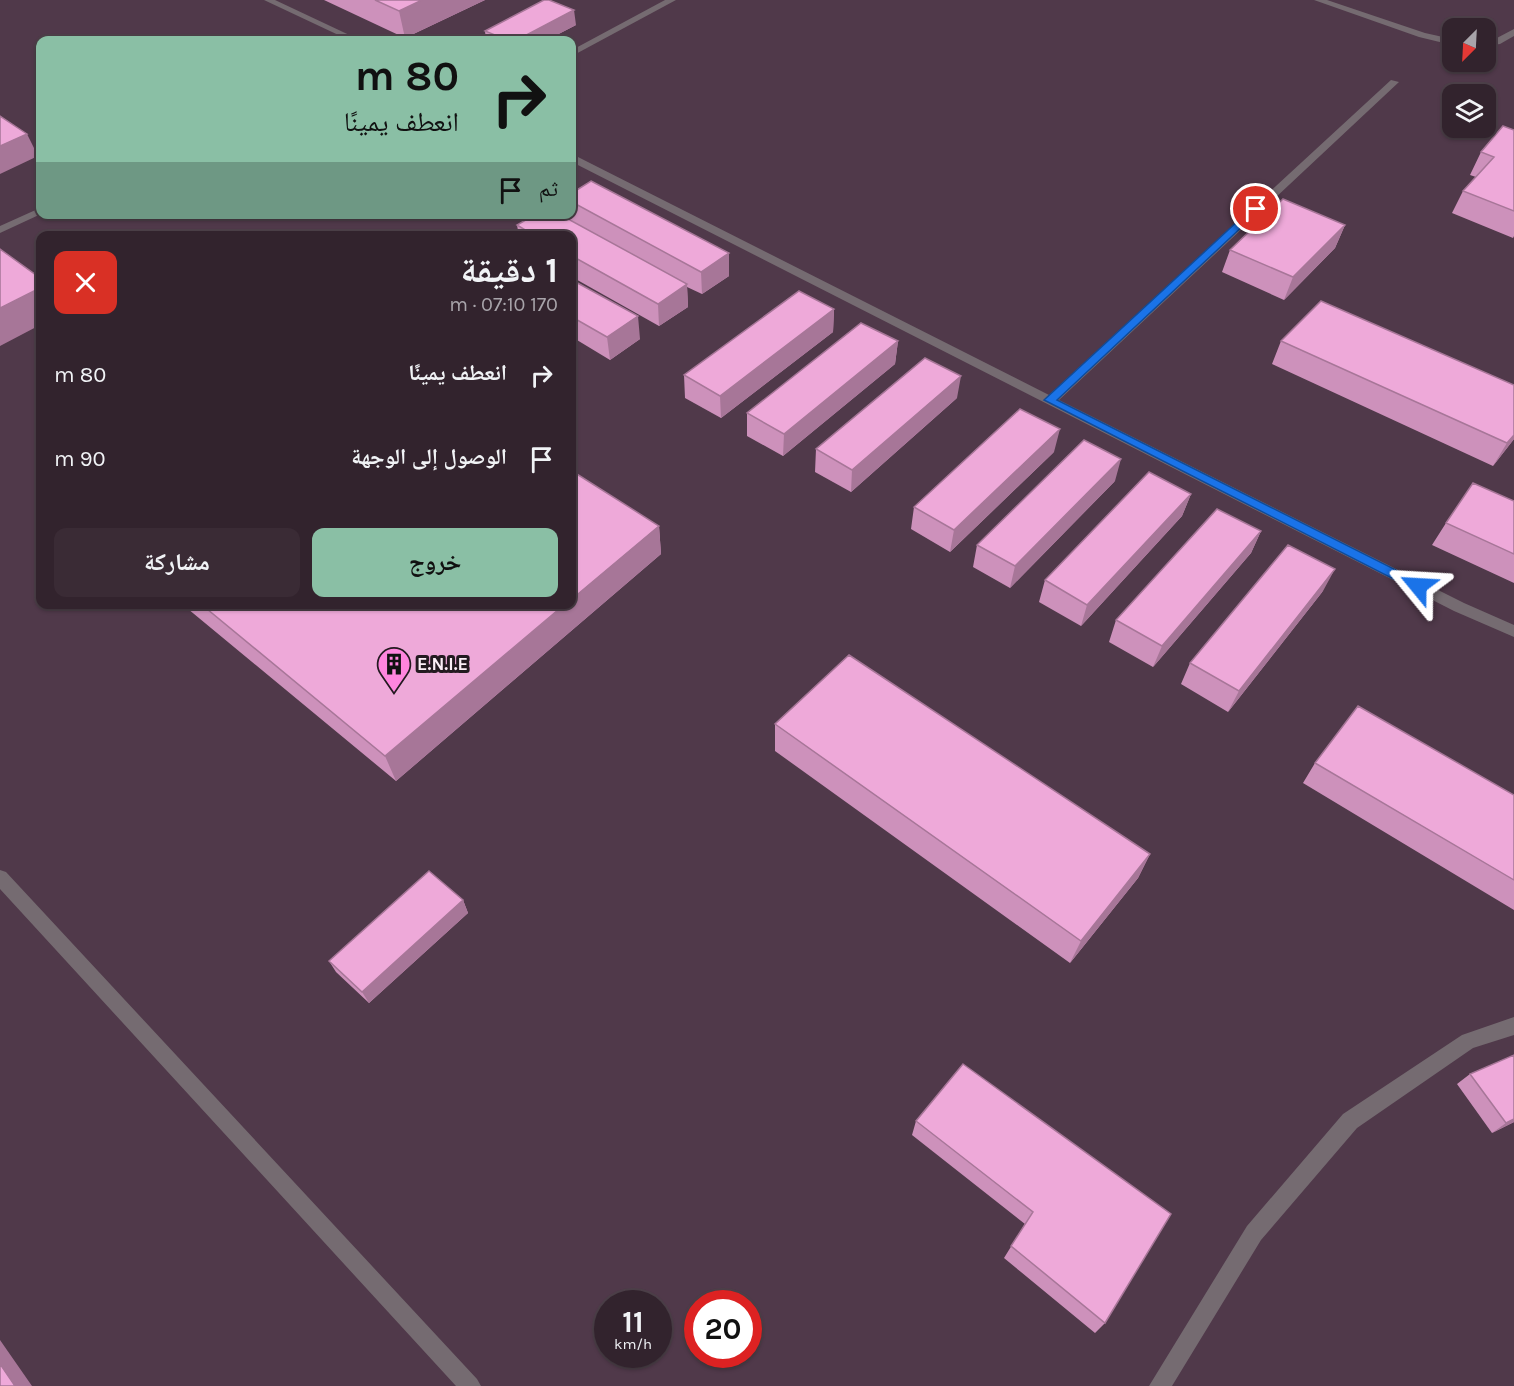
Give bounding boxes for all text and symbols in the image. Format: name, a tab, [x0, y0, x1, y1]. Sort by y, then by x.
north arrow	[1442, 18, 1496, 72]
map controls	[1442, 18, 1496, 138]
text: 80 m	[355, 51, 459, 101]
icon: right	[480, 60, 558, 138]
button: layers	[1442, 84, 1496, 138]
text: انعطف يمينًا	[344, 106, 459, 138]
icon: arrive	[494, 174, 527, 207]
text: ثم	[539, 176, 558, 202]
pin	[1230, 183, 1281, 234]
icon: arrive	[1239, 192, 1272, 225]
text: 1 دقيقة	[460, 249, 558, 291]
button: close	[54, 251, 117, 314]
text: 170 m · 07:10	[449, 293, 558, 316]
icon: right	[525, 359, 558, 392]
text: انعطف يمينًا	[408, 360, 507, 386]
text: 80 m	[54, 362, 106, 388]
icon: arrive	[525, 443, 558, 476]
text: الوصول إلى الوجهة	[351, 444, 507, 470]
text: 90 m	[54, 446, 106, 472]
button: مشاركة	[54, 528, 300, 597]
button: خروج	[312, 528, 558, 597]
position arrow	[1386, 554, 1450, 618]
building icon: E.N.I.E	[376, 646, 412, 693]
place label: E.N.I.E	[417, 653, 468, 675]
speed limit sign: 20	[684, 1290, 762, 1368]
text: 11	[622, 1304, 644, 1340]
text: km/h	[614, 1335, 652, 1353]

